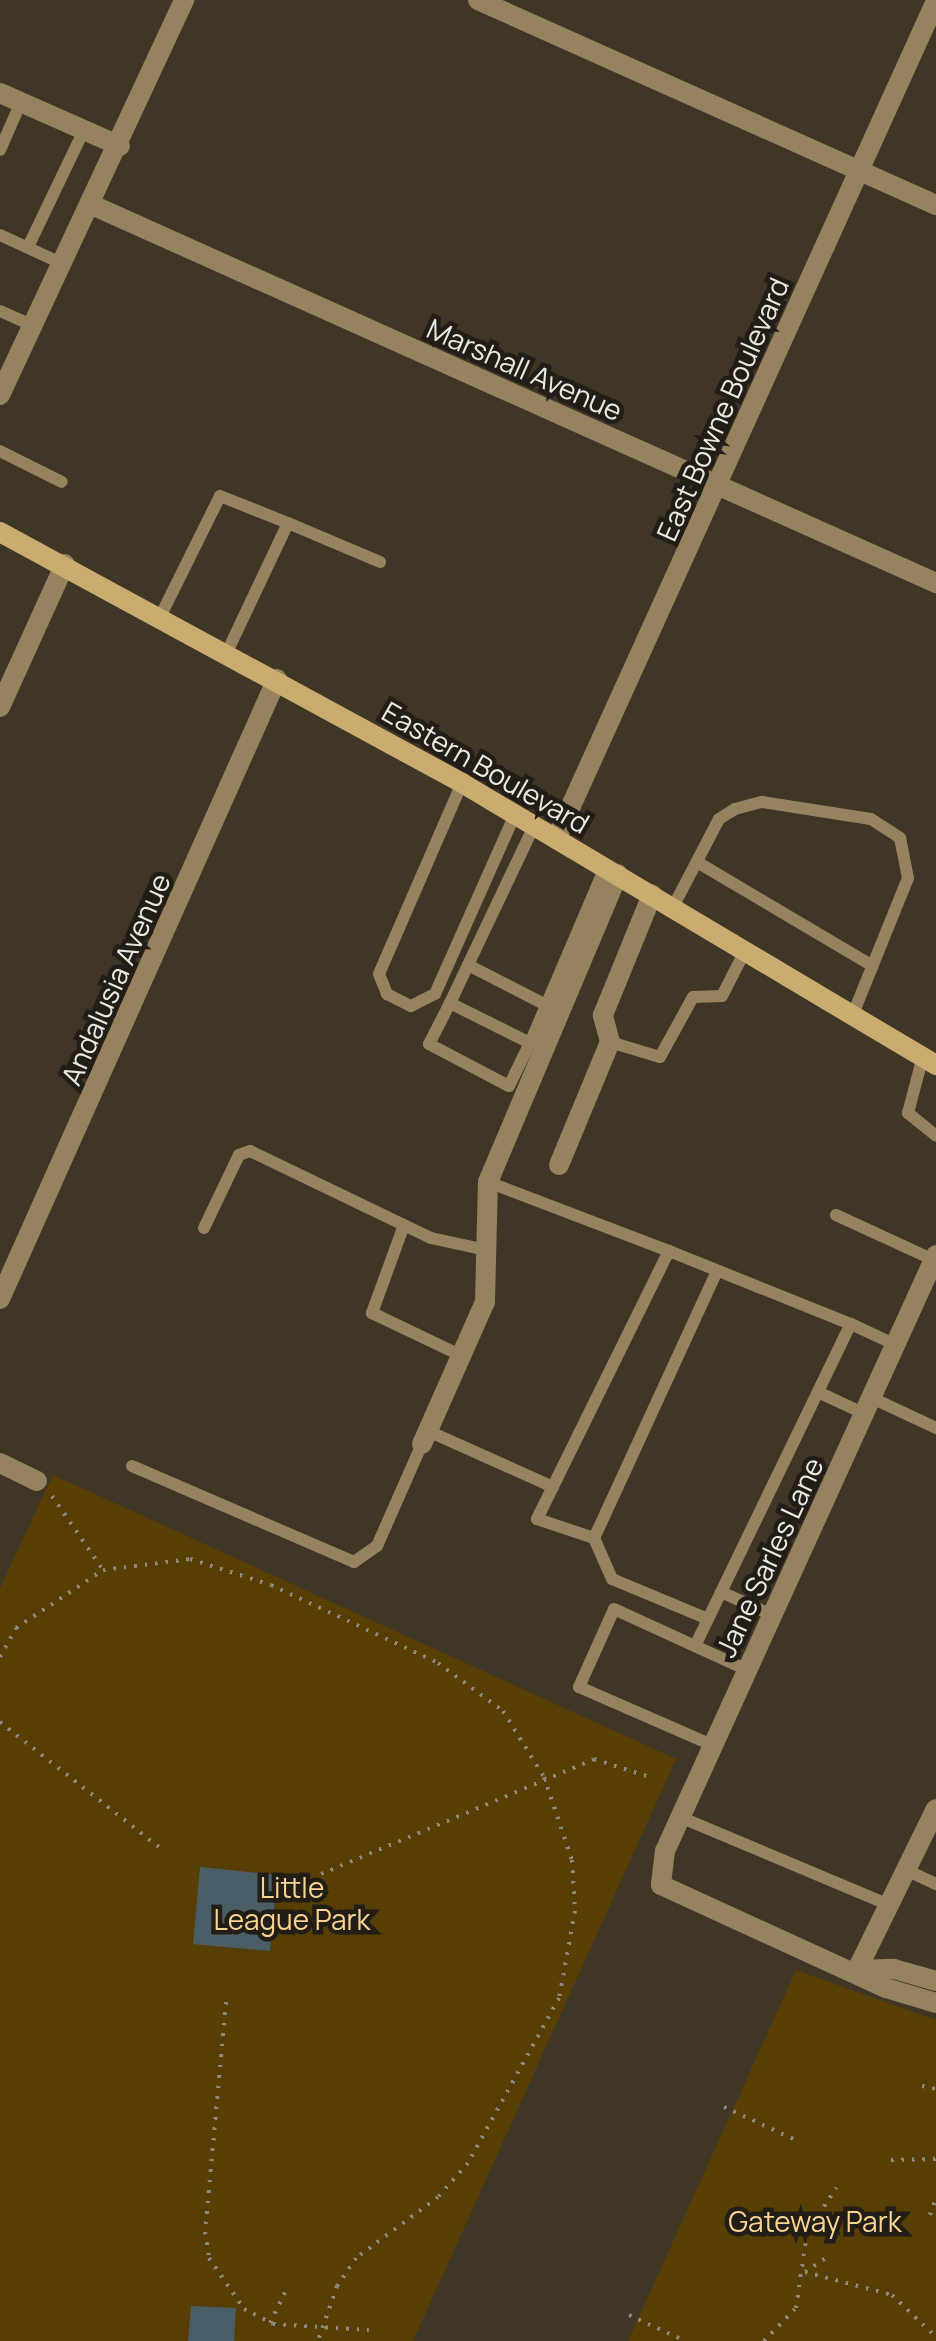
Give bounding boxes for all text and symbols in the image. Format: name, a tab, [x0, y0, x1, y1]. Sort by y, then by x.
street label: East Bowne Boulevard	[649, 272, 795, 546]
street label: Marshall Avenue	[422, 311, 628, 427]
street label: Eastern Boulevard	[376, 694, 596, 840]
street label: Andalusia Avenue	[53, 868, 177, 1090]
street label: Jane Sarles Lane	[708, 1452, 830, 1662]
park label: Little League Park	[214, 1870, 370, 1936]
park label: Gateway Park	[728, 2204, 902, 2238]

